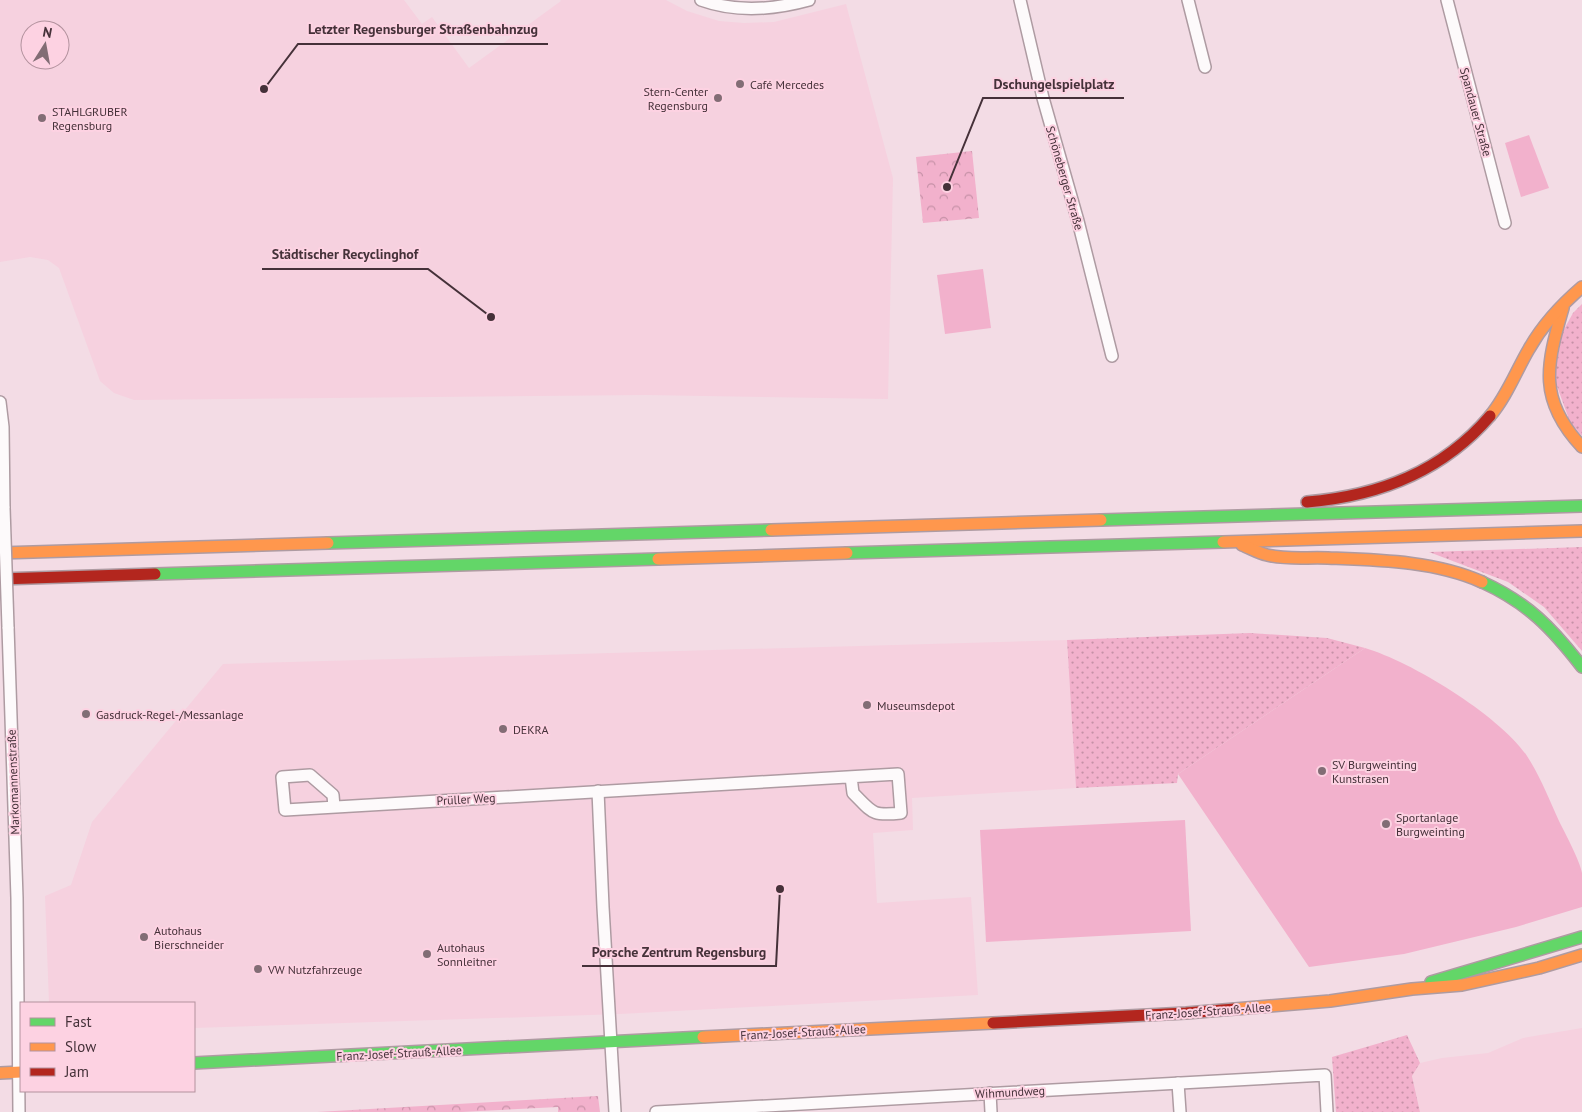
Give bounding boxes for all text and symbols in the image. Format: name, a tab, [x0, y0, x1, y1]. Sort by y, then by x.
callout: Letzter Regensburger Straßenbahnzug	[298, 15, 548, 44]
north arrow	[20, 20, 70, 70]
text: Letzter Regensburger Straßenbahnzug	[308, 20, 538, 38]
text: N	[41, 23, 54, 42]
street label: Spandauer Straße	[1457, 66, 1495, 158]
callout: Dschungelspielplatz	[983, 69, 1124, 98]
text: Dschungelspielplatz	[994, 75, 1114, 93]
place label: Café Mercedes	[750, 77, 824, 92]
marker: Café Mercedes	[734, 78, 746, 90]
place label: Stern-Center Regensburg	[643, 84, 708, 113]
marker: Stern-Center Regensburg	[712, 92, 724, 104]
place label: STAHLGRUBER Regensburg	[52, 104, 128, 133]
marker: STAHLGRUBER Regensburg	[36, 112, 48, 124]
street label: Schöneberger Straße	[1043, 124, 1087, 232]
callout: Städtischer Recyclinghof	[262, 240, 428, 269]
text: Städtischer Recyclinghof	[272, 245, 420, 263]
place label: Museumsdepot	[877, 698, 955, 713]
marker: Museumsdepot	[861, 699, 873, 711]
place label: Gasdruck-Regel-/Messanlage	[96, 707, 244, 722]
marker: Gasdruck-Regel-/Messanlage	[80, 708, 92, 720]
place label: DEKRA	[513, 722, 548, 737]
marker: DEKRA	[497, 723, 509, 735]
street label: Markomannenstraße	[4, 729, 22, 835]
place label: SV Burgweinting Kunstrasen	[1332, 757, 1417, 786]
marker: SV Burgweinting Kunstrasen	[1316, 765, 1328, 777]
street label: Prüller Weg	[436, 790, 496, 808]
place label: Sportanlage Burgweinting	[1396, 810, 1465, 839]
marker: Sportanlage Burgweinting	[1380, 818, 1392, 830]
place label: Autohaus Bierschneider	[154, 923, 224, 952]
marker: Autohaus Bierschneider	[138, 931, 150, 943]
callout: Porsche Zentrum Regensburg	[582, 937, 776, 966]
place label: Autohaus Sonnleitner	[437, 940, 497, 969]
text: Porsche Zentrum Regensburg	[592, 943, 766, 961]
marker: Autohaus Sonnleitner	[421, 948, 433, 960]
place label: VW Nutzfahrzeuge	[267, 962, 362, 977]
marker: VW Nutzfahrzeuge	[252, 963, 264, 975]
street label: Franz-Josef-Strauß-Allee	[1145, 999, 1271, 1023]
legend	[20, 1002, 195, 1092]
text: Fast	[65, 1012, 92, 1031]
street label: Franz-Josef-Strauß-Allee	[740, 1021, 866, 1043]
text: Slow	[65, 1037, 96, 1056]
street label: Franz-Josef-Strauß-Allee	[336, 1042, 462, 1064]
text: Jam	[64, 1062, 89, 1081]
street label: Wihmundweg	[975, 1083, 1045, 1101]

